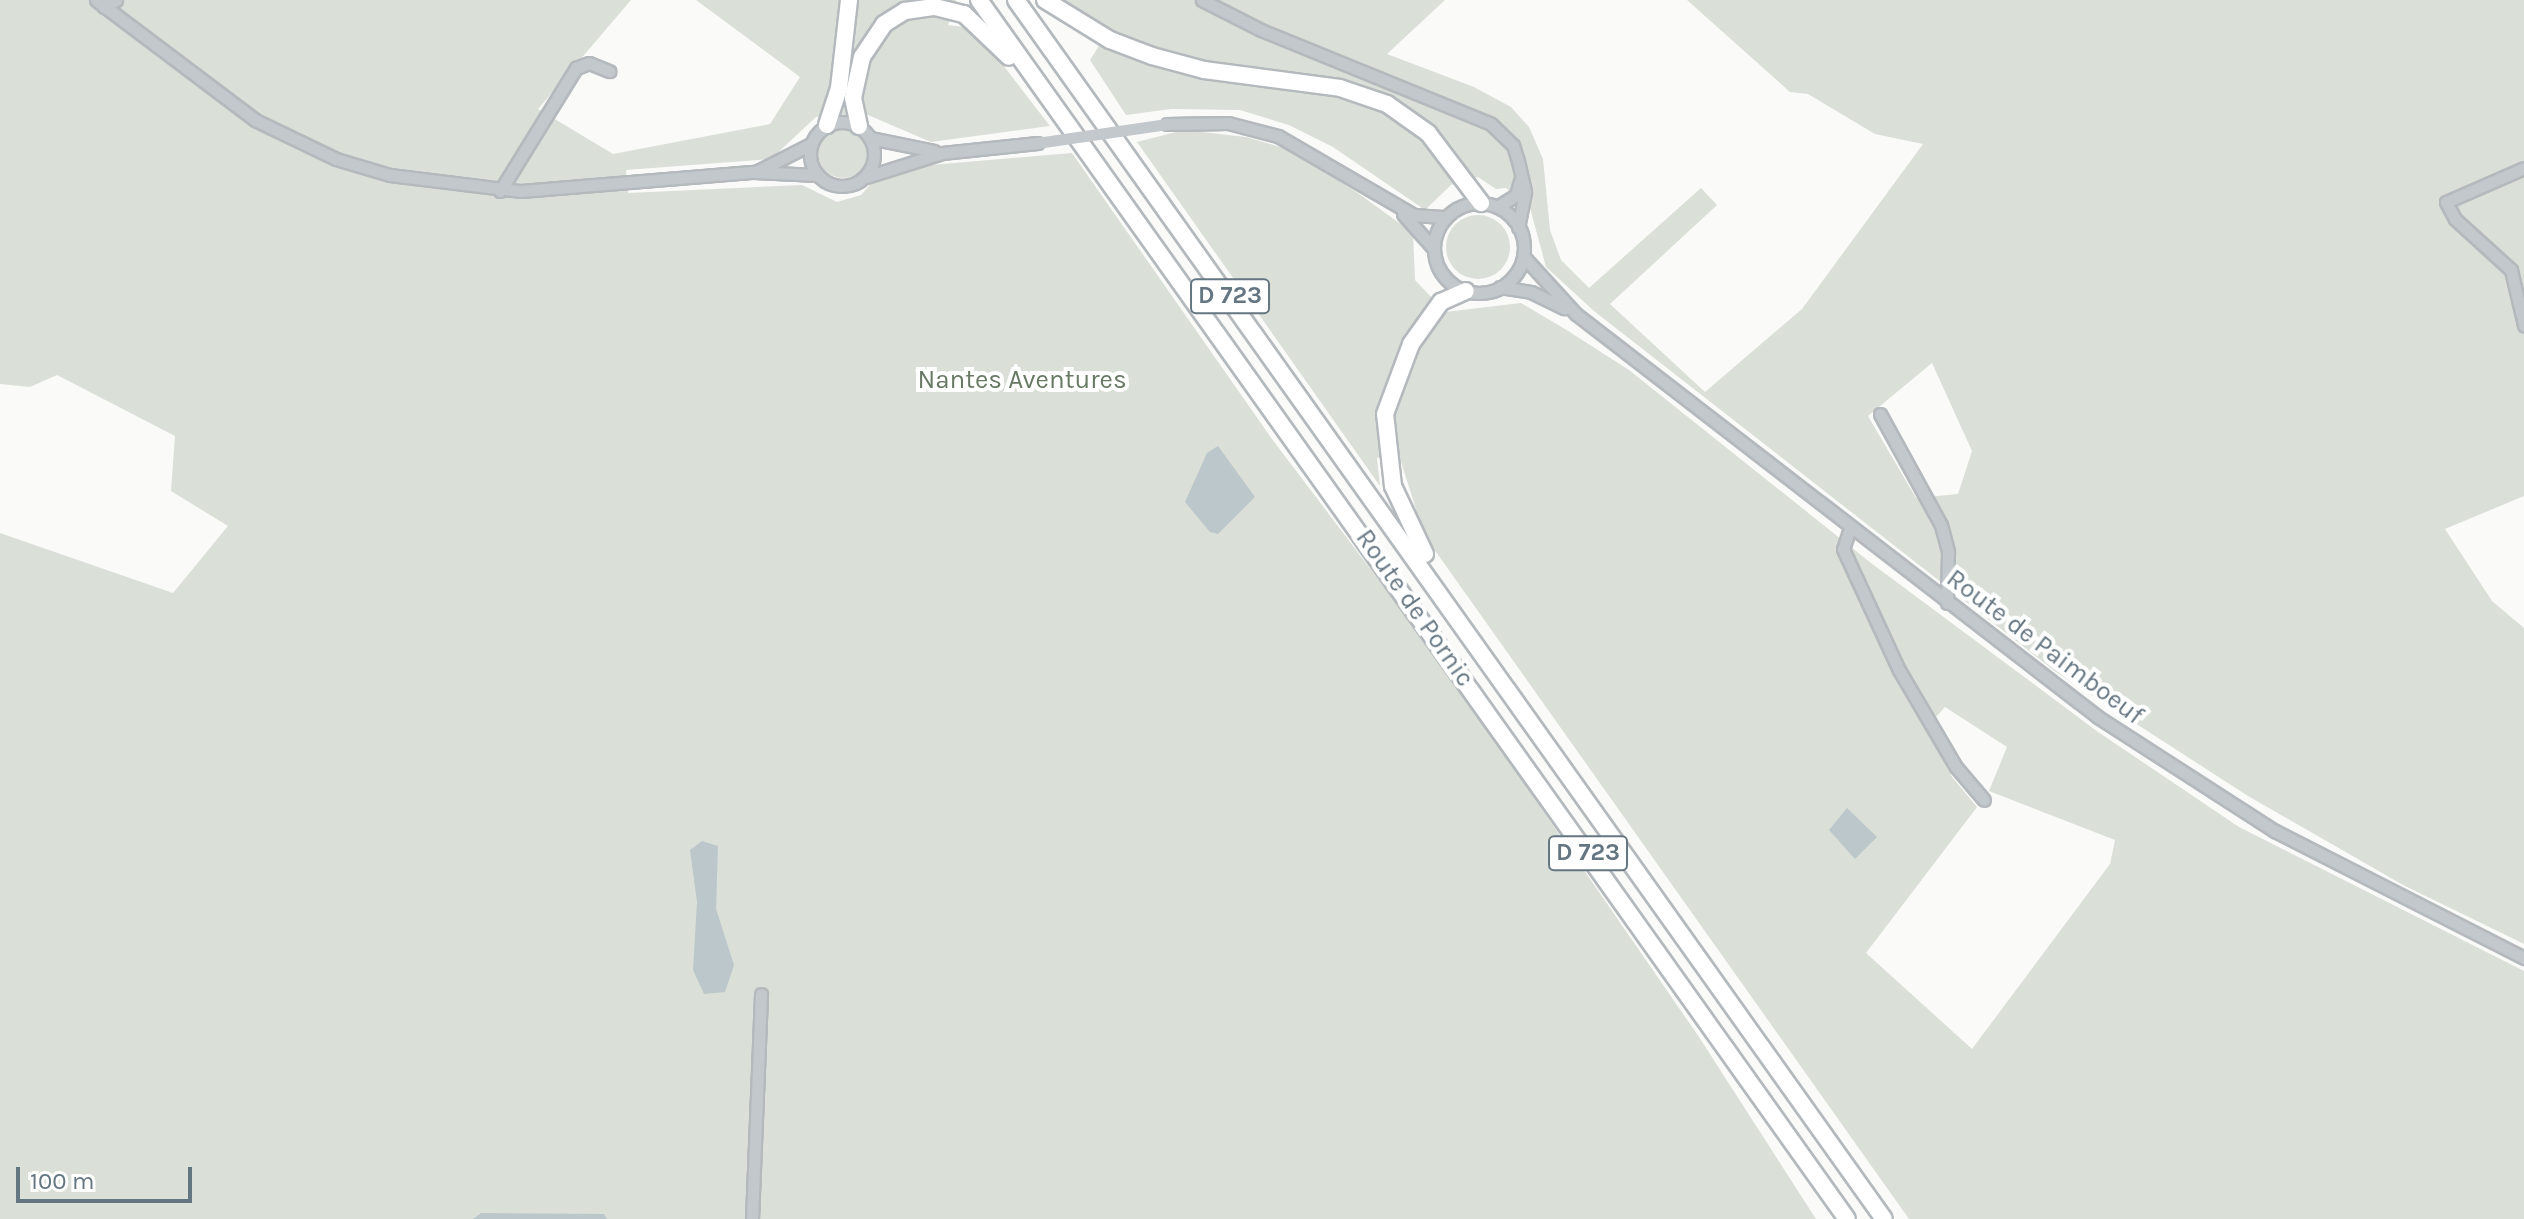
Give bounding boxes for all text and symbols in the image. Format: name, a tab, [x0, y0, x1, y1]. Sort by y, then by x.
road number: D 723	[1190, 276, 1270, 316]
park label: Nantes Aventures	[917, 364, 1127, 396]
street label: Route de Pornic	[1349, 523, 1481, 693]
street label: Route de Paimboeuf	[1940, 563, 2150, 731]
road number: D 723	[1548, 833, 1628, 873]
scale bar	[20, 1151, 196, 1201]
text: 100 m	[30, 1167, 95, 1195]

